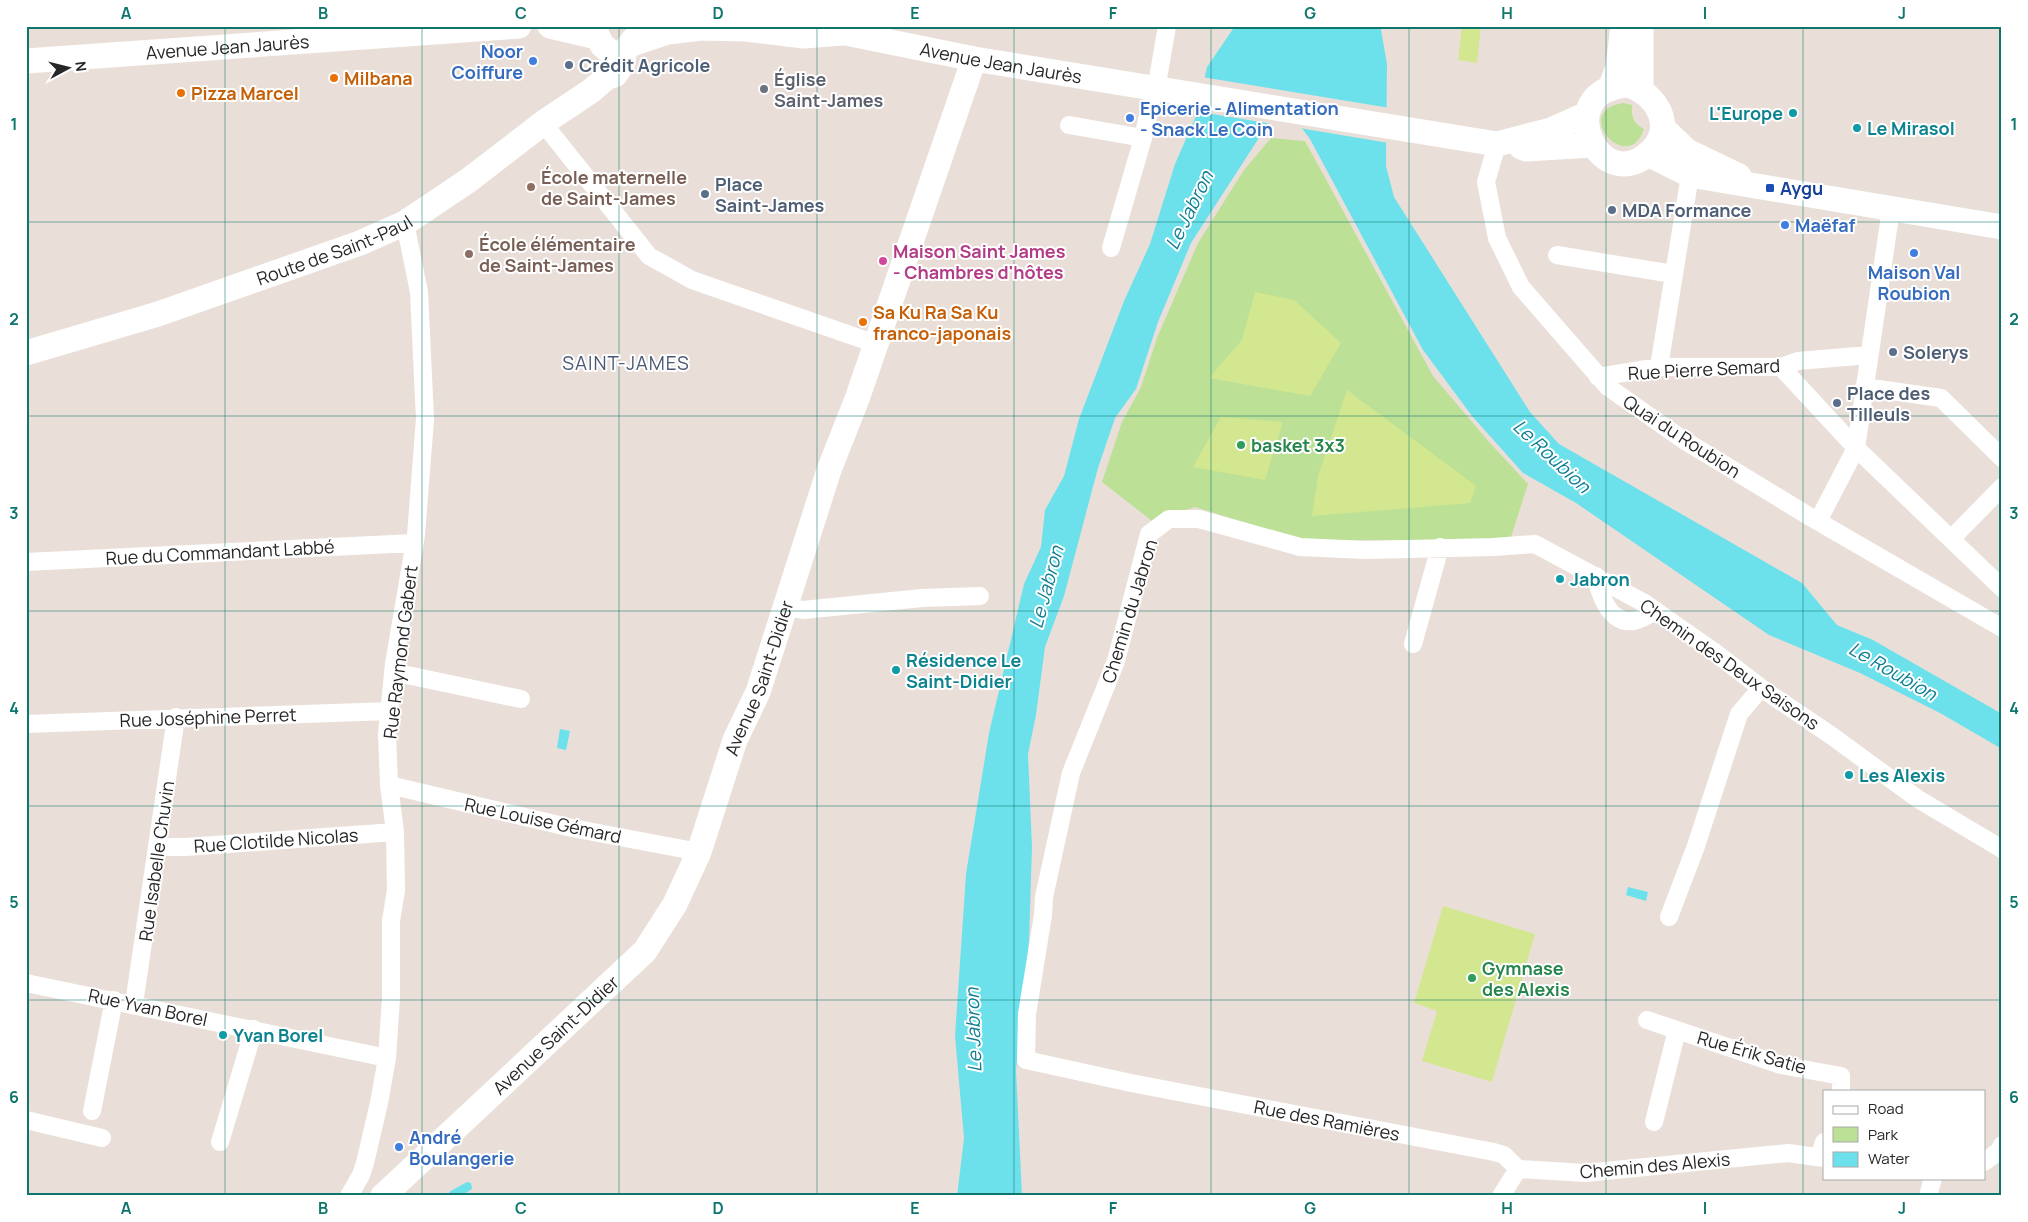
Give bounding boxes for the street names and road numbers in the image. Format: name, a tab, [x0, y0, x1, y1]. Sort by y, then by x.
street label: Avenue Jean Jaurès	[145, 29, 310, 64]
street label: Avenue Jean Jaurès	[918, 36, 1084, 88]
street label: Route de Saint-Paul	[253, 210, 417, 290]
street label: Rue Pierre Semard	[1627, 353, 1781, 385]
street label: Quai du Roubion	[1619, 389, 1745, 483]
street label: Rue du Commandant Labbé	[105, 534, 335, 570]
street label: Chemin du Jabron	[1096, 536, 1162, 686]
street label: Rue Raymond Gabert	[377, 564, 423, 740]
street label: Chemin des Deux Saisons	[1636, 593, 1824, 735]
street label: Avenue Saint-Didier	[719, 597, 799, 758]
street label: Rue Joséphine Perret	[119, 702, 297, 732]
street label: Rue Isabelle Chuvin	[133, 779, 179, 943]
street label: Rue Louise Gémard	[462, 792, 624, 848]
street label: Rue Clotilde Nicolas	[193, 822, 359, 858]
street label: Avenue Saint-Didier	[487, 970, 624, 1100]
street label: Rue Yvan Borel	[86, 983, 210, 1031]
street label: Rue Érik Satie	[1695, 1025, 1809, 1079]
street label: Rue des Ramières	[1252, 1094, 1402, 1146]
street label: Chemin des Alexis	[1579, 1146, 1731, 1184]

